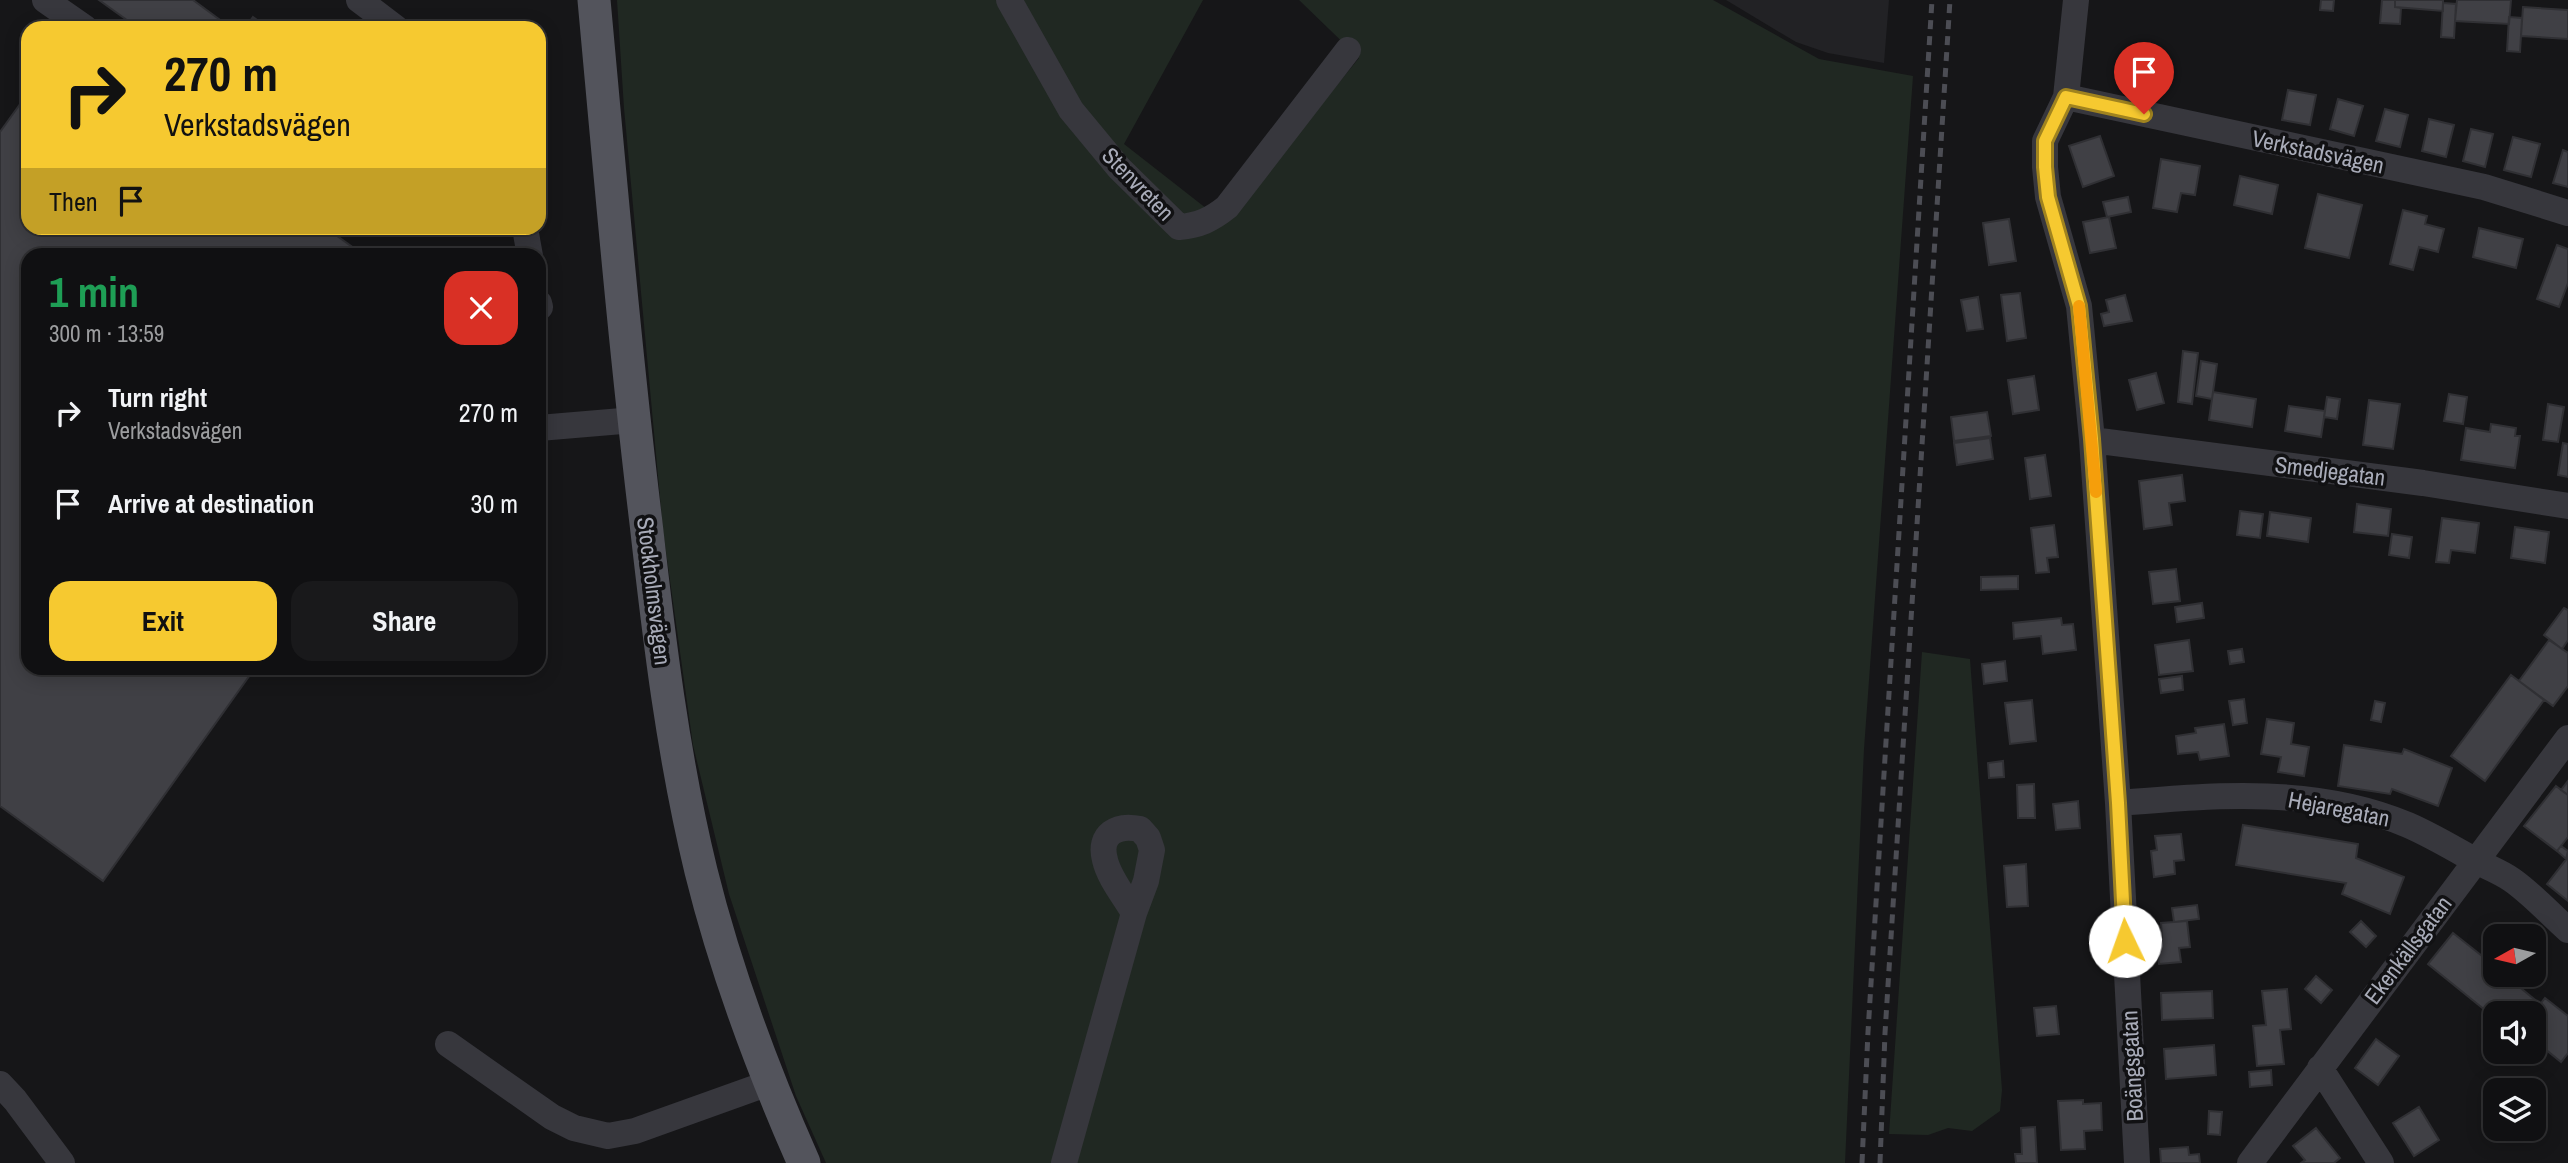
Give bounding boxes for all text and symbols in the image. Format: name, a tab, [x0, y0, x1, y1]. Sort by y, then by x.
text: 270 m	[164, 40, 278, 106]
pin	[2114, 42, 2174, 114]
icon: right	[49, 49, 140, 140]
icon: arrive	[2125, 53, 2163, 91]
text: Verkstadsvägen	[164, 103, 351, 146]
street label: Verkstadsvägen	[2249, 122, 2387, 181]
street label: Stenvreten	[1096, 140, 1181, 227]
icon: arrive	[112, 182, 150, 220]
text: Then	[49, 184, 98, 219]
text: 1 min	[49, 264, 139, 320]
button: close	[444, 271, 518, 345]
text: 300 m · 13:59	[49, 318, 164, 349]
text: Turn right	[108, 380, 207, 415]
icon: right	[49, 394, 87, 432]
text: 270 m	[459, 395, 518, 430]
text: Verkstadsvägen	[108, 415, 242, 446]
street label: Smedjegatan	[2273, 448, 2387, 493]
icon: arrive	[49, 485, 87, 523]
text: Arrive at destination	[108, 486, 314, 521]
text: 30 m	[471, 486, 518, 521]
street label: Stockholmsvägen	[630, 515, 679, 667]
button: Exit	[49, 581, 277, 661]
button: Share	[291, 581, 518, 661]
street label: Hejaregatan	[2286, 783, 2392, 834]
street label: Ekenkällsgatan	[2357, 889, 2458, 1010]
position arrow	[2088, 904, 2162, 978]
north arrow	[2483, 924, 2546, 987]
map controls	[2483, 924, 2546, 1141]
button: sound	[2483, 1001, 2546, 1064]
street label: Boängsgatan	[2113, 1010, 2150, 1122]
button: layers	[2483, 1078, 2546, 1141]

